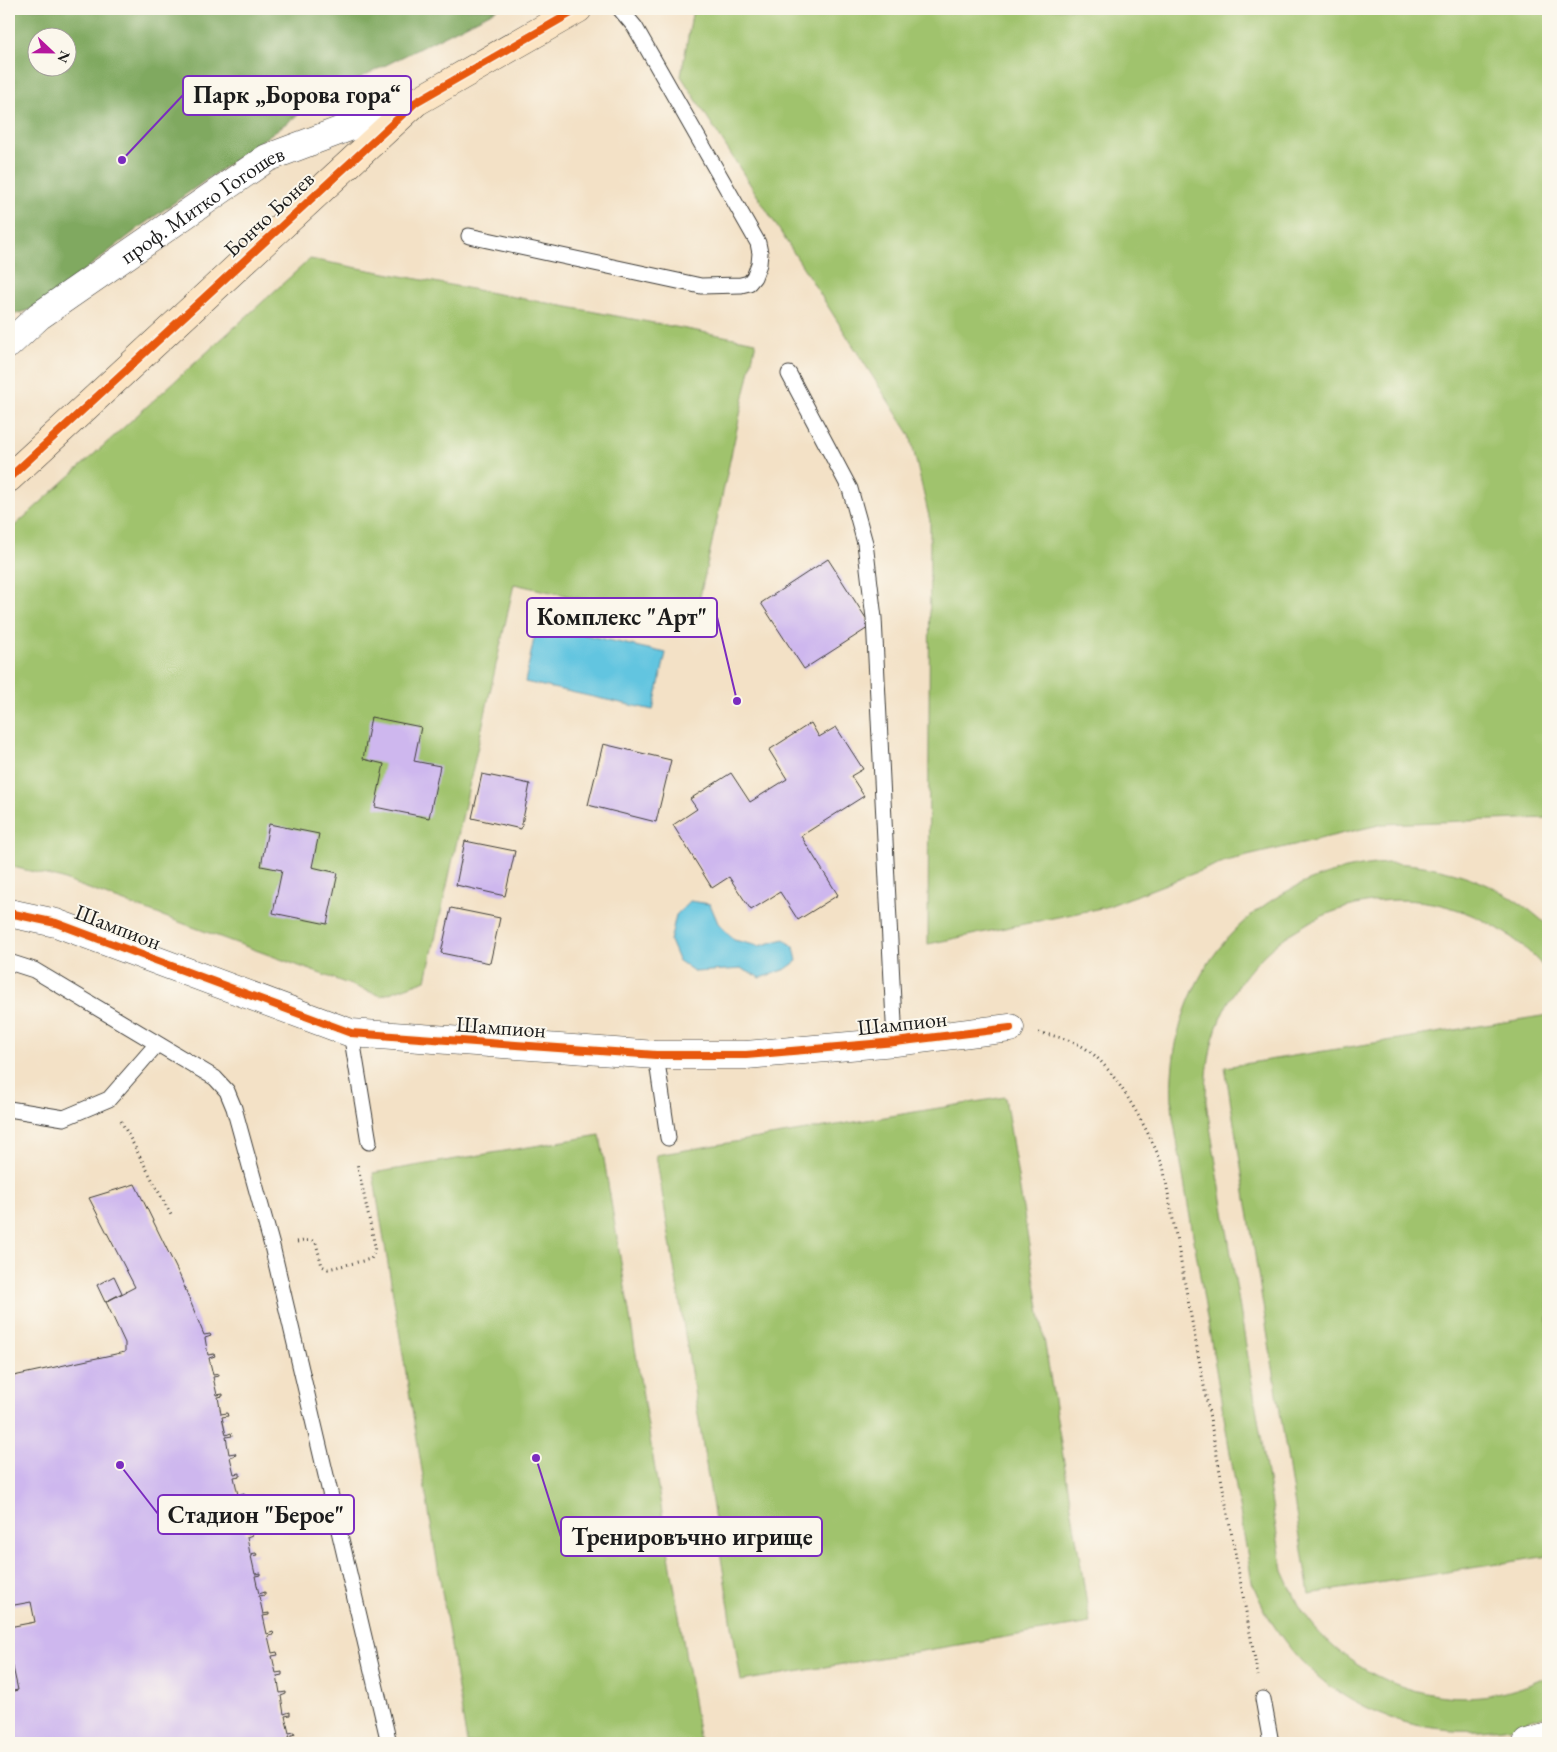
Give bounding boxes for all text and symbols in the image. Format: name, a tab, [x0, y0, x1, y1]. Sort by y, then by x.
north arrow	[28, 28, 78, 78]
text: N	[53, 48, 75, 66]
callout: Парк „Борова гора“	[183, 76, 411, 115]
text: Парк „Борова гора“	[193, 79, 401, 110]
street label: проф. Митко Гогошев	[114, 138, 288, 270]
street label: Бончо Бонев	[218, 165, 320, 263]
callout: Комплекс "Арт"	[527, 598, 717, 637]
text: Комплекс "Арт"	[537, 601, 707, 632]
street label: Шампион	[71, 897, 165, 957]
street label: Шампион	[856, 1004, 948, 1042]
street label: Шампион	[455, 1009, 547, 1045]
callout: Стадион "Берое"	[158, 1495, 354, 1534]
text: Стадион "Берое"	[168, 1499, 344, 1530]
callout: Тренировъчно игрище	[561, 1517, 822, 1556]
text: Тренировъчно игрище	[571, 1521, 813, 1552]

